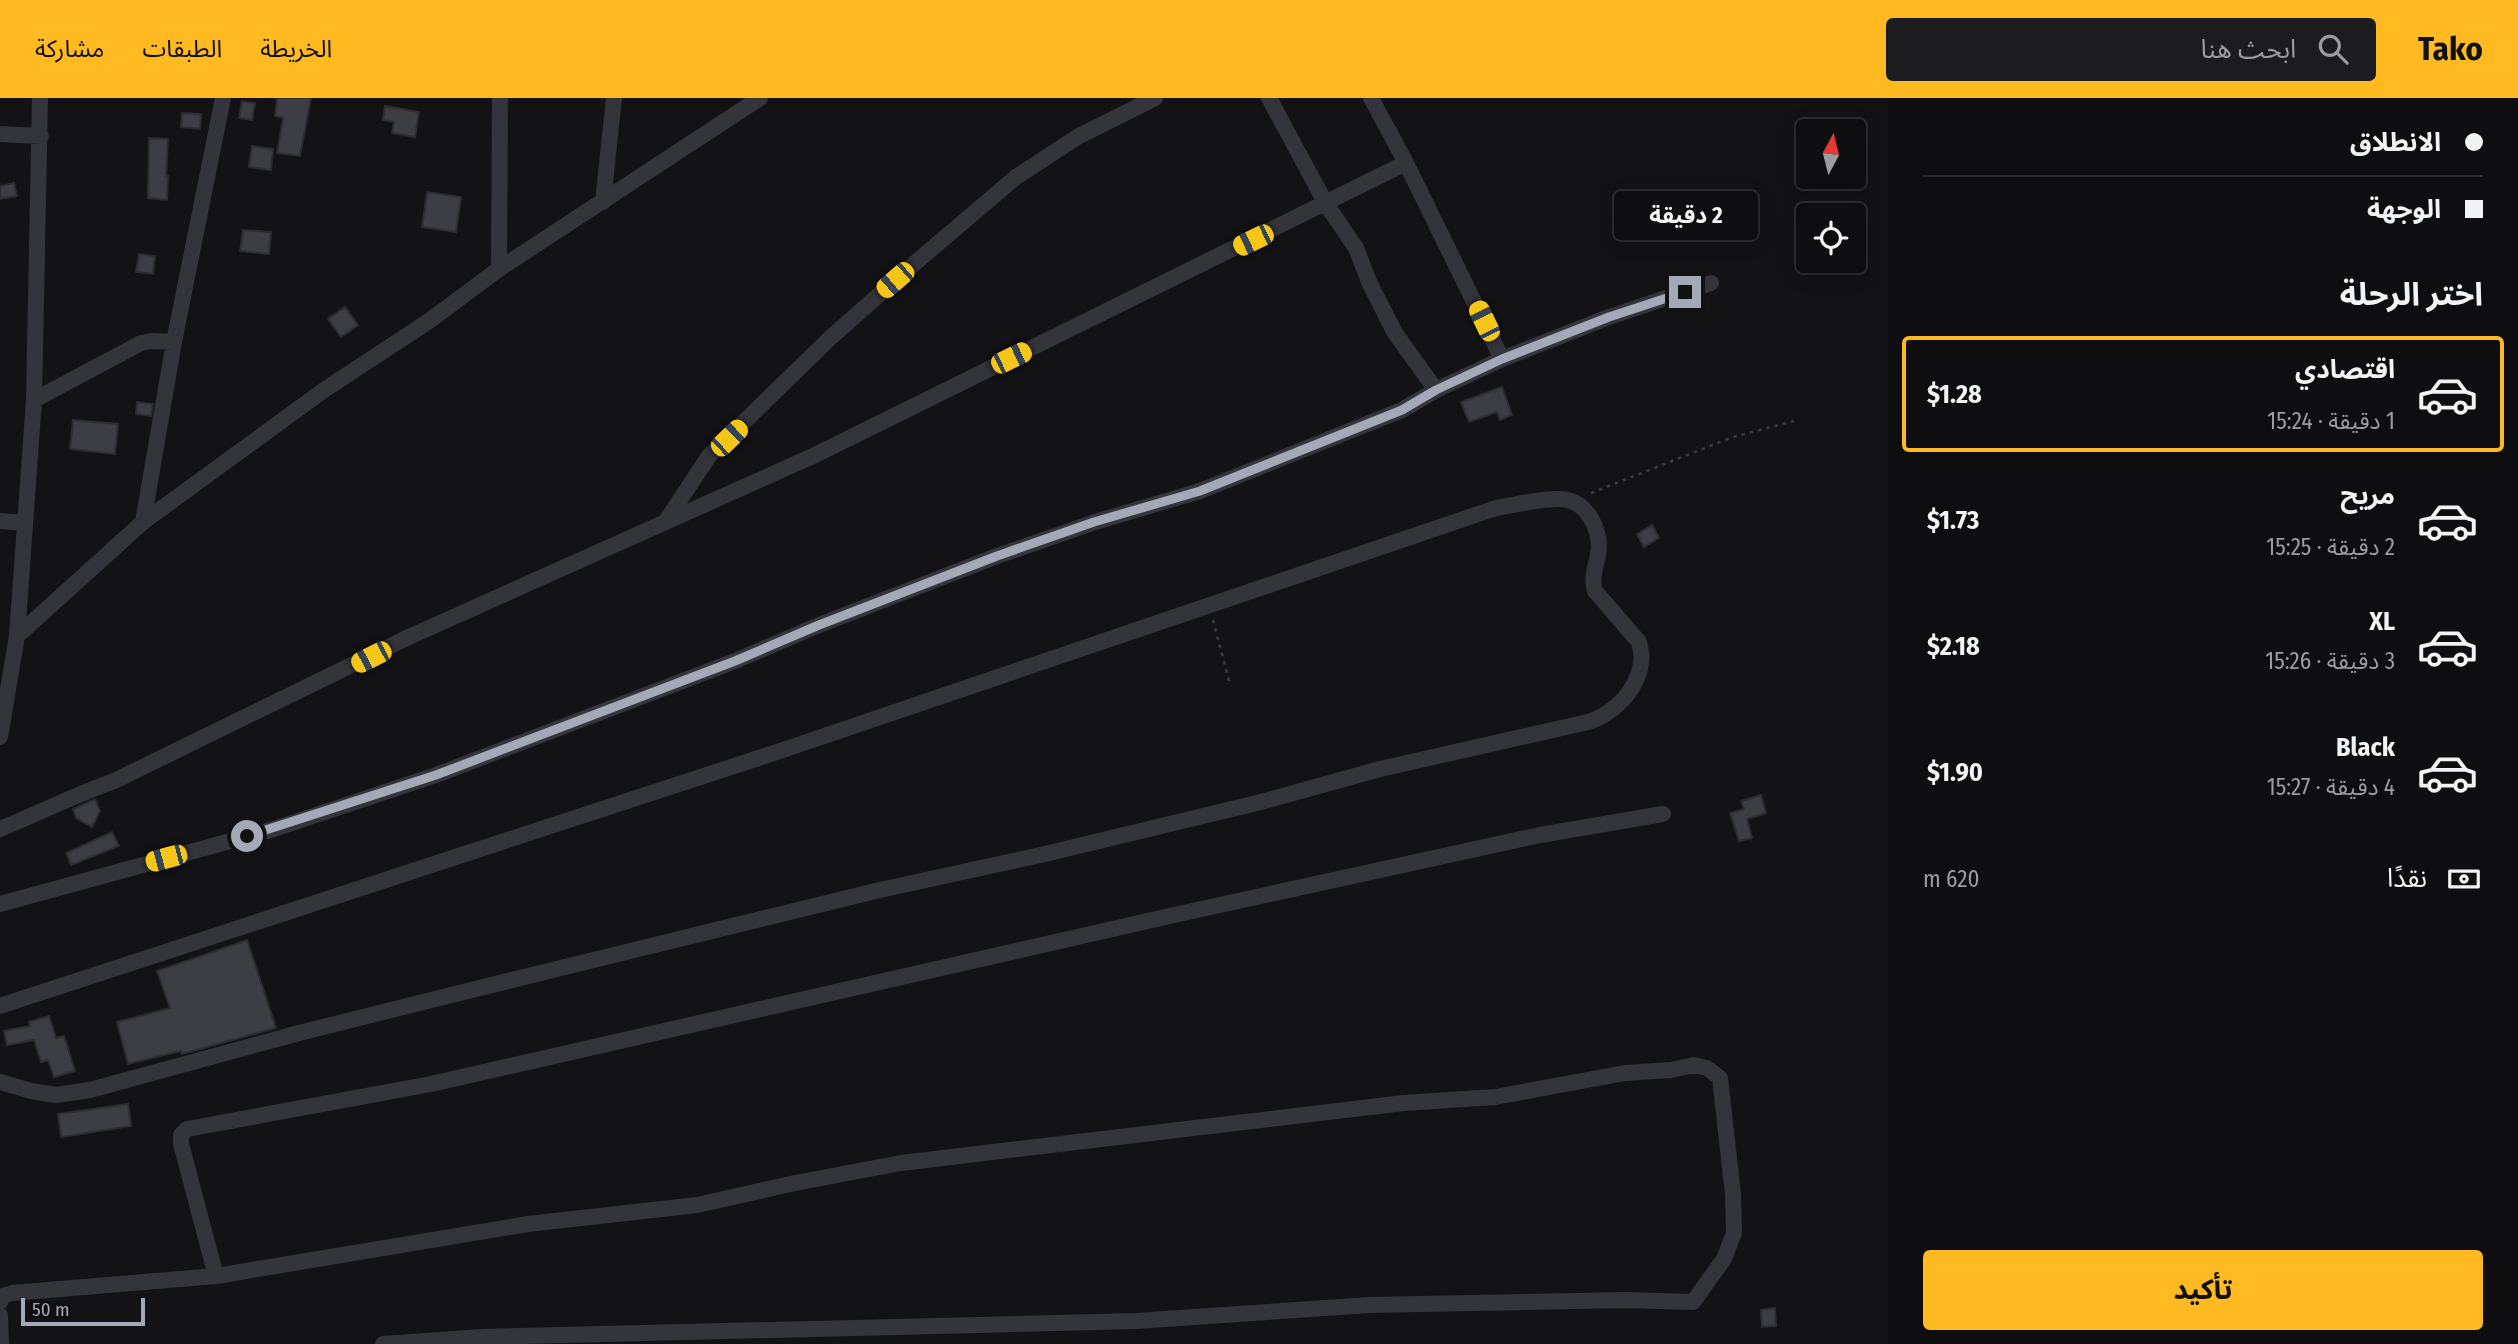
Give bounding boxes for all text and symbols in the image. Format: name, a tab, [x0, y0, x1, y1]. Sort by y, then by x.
search box	[1886, 18, 2376, 81]
text: Tako	[2418, 29, 2483, 69]
icon: search	[2314, 30, 2352, 68]
text: ابحث هنا	[2200, 34, 2296, 65]
text: مشاركة	[35, 35, 104, 63]
text: الطبقات	[142, 35, 222, 63]
text: الخريطة	[260, 35, 332, 63]
north arrow	[1796, 119, 1866, 189]
map controls	[1796, 119, 1866, 273]
text: الانطلاق	[2350, 127, 2441, 158]
callout: 2 دقيقة	[1613, 190, 1757, 240]
text: الوجهة	[2367, 194, 2441, 225]
text: 2 دقيقة	[1649, 201, 1723, 229]
button: locate	[1796, 203, 1866, 273]
car	[1230, 221, 1277, 259]
car	[873, 258, 918, 302]
text: اختر الرحلة	[2340, 275, 2483, 313]
route end	[1669, 276, 1701, 308]
car	[1466, 298, 1503, 344]
car	[988, 339, 1035, 377]
text: اقتصادي	[2295, 354, 2395, 385]
icon: car	[2416, 363, 2479, 426]
text: $1.28	[1927, 379, 1982, 410]
text: 1 دقيقة · 15:24	[2267, 407, 2395, 435]
car	[707, 416, 752, 460]
text: مريح	[2340, 480, 2395, 511]
icon: car	[2416, 489, 2479, 552]
text: $1.73	[1927, 505, 1979, 536]
text: 2 دقيقة · 15:25	[2266, 533, 2395, 561]
text: XL	[2369, 606, 2395, 637]
icon: car	[2416, 615, 2479, 678]
text: $2.18	[1927, 631, 1980, 662]
car	[348, 638, 395, 676]
text: 3 دقيقة · 15:26	[2265, 647, 2395, 675]
text: Black	[2336, 732, 2395, 763]
icon: car	[2416, 741, 2479, 804]
text: $1.90	[1927, 757, 1983, 788]
text: 4 دقيقة · 15:27	[2267, 773, 2395, 801]
route start	[231, 820, 263, 852]
car	[143, 842, 190, 874]
icon: cash	[2445, 860, 2483, 898]
text: نقدًا	[2387, 863, 2427, 894]
text: 620 m	[1923, 865, 1979, 893]
button: تأكيد	[1923, 1250, 2483, 1330]
scale bar	[21, 1295, 145, 1327]
text: 50 m	[32, 1298, 70, 1321]

